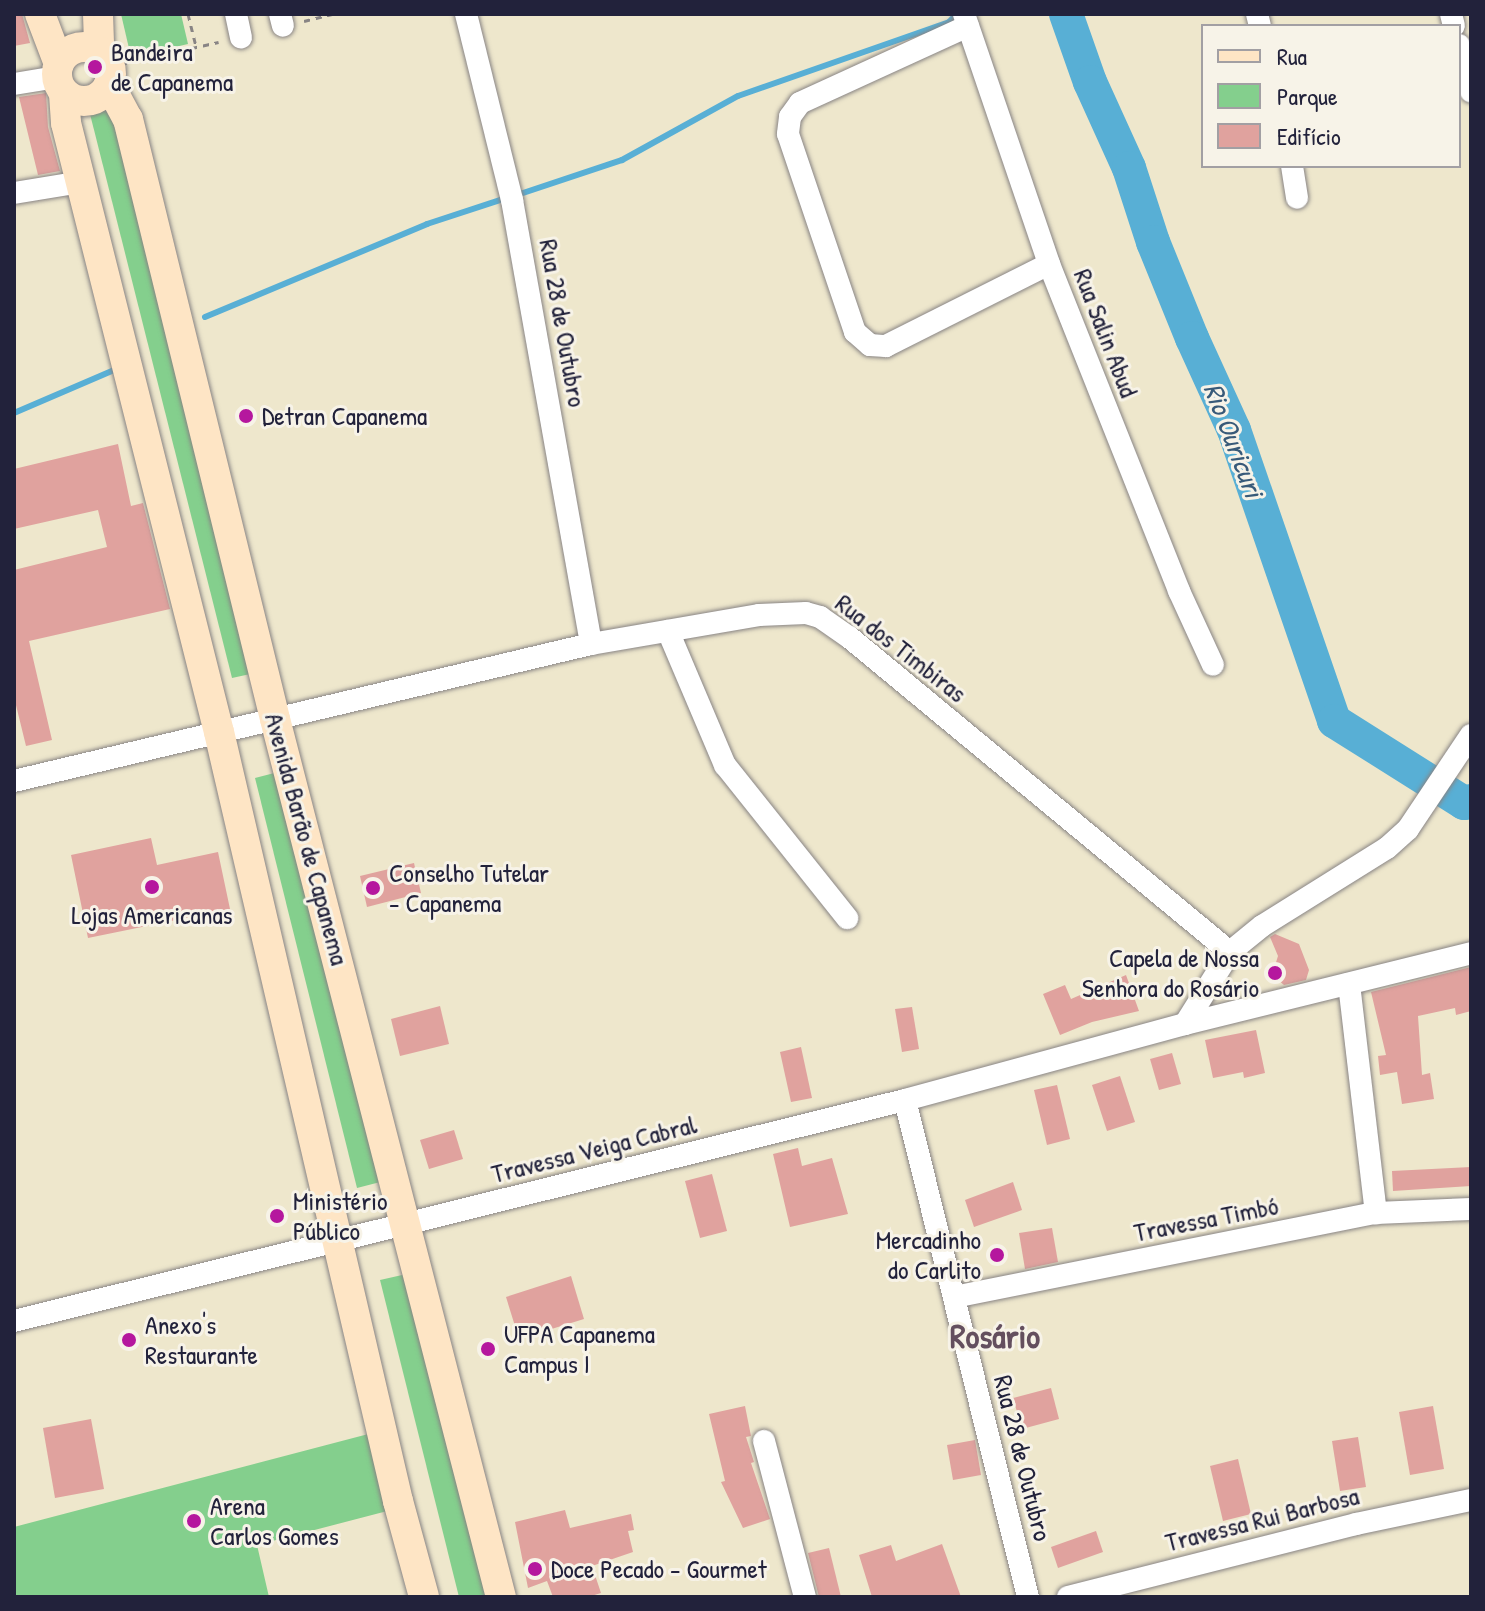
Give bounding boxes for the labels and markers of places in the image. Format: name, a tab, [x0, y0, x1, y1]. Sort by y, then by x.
place label: Bandeira de Capanema	[111, 36, 233, 98]
marker: Bandeira de Capanema	[86, 58, 104, 76]
place label: Detran Capanema	[262, 400, 427, 432]
marker: Detran Capanema	[237, 407, 255, 425]
place label: Conselho Tutelar - Capanema	[389, 857, 549, 918]
marker: Lojas Americanas	[143, 878, 161, 896]
marker: Conselho Tutelar - Capanema	[364, 879, 382, 897]
place label: Lojas Americanas	[71, 899, 233, 931]
place label: Capela de Nossa Senhora do Rosário	[1082, 942, 1259, 1004]
marker: Capela de Nossa Senhora do Rosário	[1266, 964, 1284, 982]
place label: Ministério Público	[293, 1185, 387, 1246]
marker: Ministério Público	[268, 1207, 286, 1225]
place label: Mercadinho do Carlito	[876, 1224, 981, 1286]
marker: Mercadinho do Carlito	[988, 1246, 1006, 1264]
place label: Anexo's Restaurante	[145, 1309, 258, 1370]
place label: UFPA Capanema Campus I	[504, 1318, 655, 1380]
marker: Anexo's Restaurante	[120, 1331, 138, 1349]
marker: UFPA Capanema Campus I	[479, 1340, 497, 1358]
place label: Arena Carlos Gomes	[210, 1490, 339, 1552]
marker: Arena Carlos Gomes	[185, 1512, 203, 1530]
place label: Doce Pecado - Gourmet	[551, 1553, 767, 1585]
marker: Doce Pecado - Gourmet	[526, 1560, 544, 1578]

